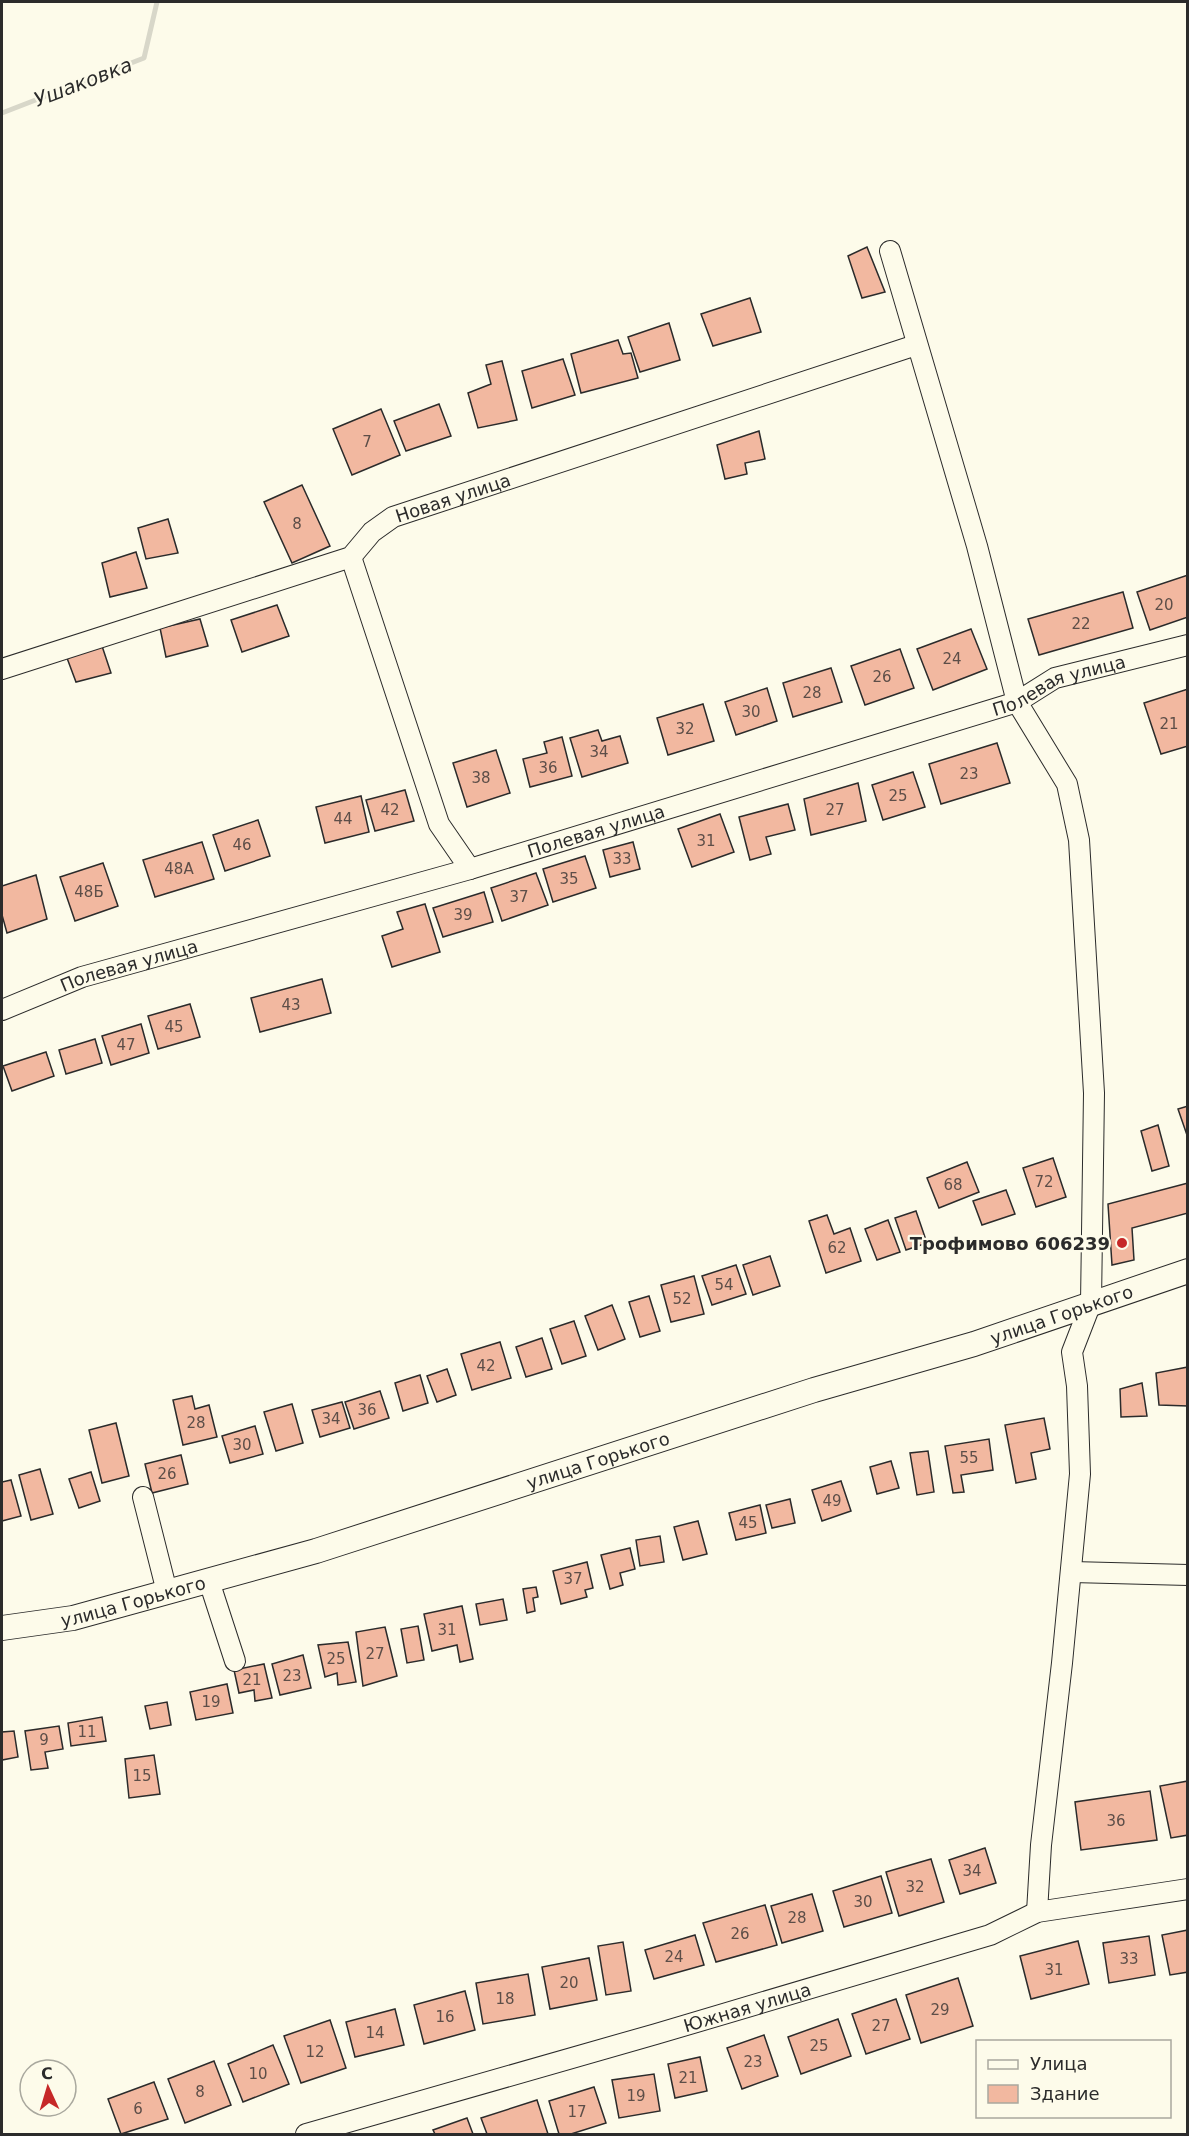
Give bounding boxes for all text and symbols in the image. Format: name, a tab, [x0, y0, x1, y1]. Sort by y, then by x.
water label: Ушаковка	[31, 52, 135, 112]
house number: 7	[362, 433, 372, 451]
street label: Новая улица	[393, 469, 513, 526]
house number: 8	[292, 515, 302, 533]
house number: 20	[1154, 596, 1174, 614]
house number: 22	[1071, 615, 1091, 633]
house number: 24	[942, 650, 962, 668]
street label: Полевая улица	[990, 650, 1128, 719]
house number: 26	[872, 668, 892, 686]
house number: 28	[802, 684, 822, 702]
house number: 30	[741, 703, 761, 721]
house number: 21	[1159, 715, 1179, 733]
house number: 32	[675, 720, 695, 738]
house number: 34	[589, 743, 609, 761]
house number: 36	[538, 759, 558, 777]
house number: 23	[959, 765, 979, 783]
house number: 38	[471, 769, 491, 787]
house number: 25	[888, 787, 908, 805]
street label: Полевая улица	[525, 800, 667, 861]
house number: 42	[380, 801, 400, 819]
house number: 27	[825, 801, 845, 819]
house number: 44	[333, 810, 353, 828]
house number: 31	[696, 832, 716, 850]
house number: 46	[232, 836, 252, 854]
house number: 33	[612, 850, 632, 868]
house number: 48А	[164, 860, 194, 878]
house number: 35	[559, 870, 579, 888]
house number: 48Б	[74, 883, 104, 901]
house number: 37	[509, 888, 529, 906]
house number: 39	[453, 906, 473, 924]
street label: Полевая улица	[57, 935, 200, 995]
house number: 43	[281, 996, 301, 1014]
house number: 45	[164, 1018, 184, 1036]
house number: 47	[116, 1036, 136, 1054]
house number: 72	[1034, 1173, 1054, 1191]
house number: 68	[943, 1176, 963, 1194]
place label: Трофимово 606239	[910, 1233, 1110, 1254]
marker: Трофимово 606239	[1115, 1236, 1129, 1250]
house number: 62	[827, 1239, 847, 1257]
house number: 54	[714, 1276, 734, 1294]
street label: улица Горького	[987, 1280, 1135, 1348]
house number: 52	[672, 1290, 692, 1308]
house number: 42	[476, 1357, 496, 1375]
house number: 36	[357, 1401, 377, 1419]
house number: 34	[321, 1410, 341, 1428]
house number: 28	[186, 1414, 206, 1432]
street label: улица Горького	[524, 1427, 672, 1493]
house number: 30	[232, 1436, 252, 1454]
house number: 55	[959, 1449, 979, 1467]
house number: 26	[157, 1465, 177, 1483]
house number: 49	[822, 1492, 842, 1510]
house number: 45	[738, 1514, 758, 1532]
house number: 37	[563, 1570, 583, 1588]
street label: улица Горького	[59, 1571, 208, 1630]
house number: 31	[437, 1621, 457, 1639]
house number: 27	[365, 1645, 385, 1663]
house number: 25	[326, 1650, 346, 1668]
house number: 23	[282, 1667, 302, 1685]
house number: 21	[242, 1671, 262, 1689]
house number: 19	[201, 1693, 221, 1711]
house number: 11	[77, 1723, 97, 1741]
house number: 9	[39, 1731, 49, 1749]
house number: 15	[132, 1767, 152, 1785]
house number: 36	[1106, 1812, 1126, 1830]
house number: 34	[962, 1862, 982, 1880]
house number: 32	[905, 1878, 925, 1896]
house number: 30	[853, 1893, 873, 1911]
house number: 28	[787, 1909, 807, 1927]
house number: 26	[730, 1925, 750, 1943]
house number: 24	[664, 1948, 684, 1966]
house number: 33	[1119, 1950, 1139, 1968]
house number: 31	[1044, 1961, 1064, 1979]
house number: 20	[559, 1974, 579, 1992]
street label: Южная улица	[681, 1978, 813, 2036]
house number: 18	[495, 1990, 515, 2008]
house number: 29	[930, 2001, 950, 2019]
house number: 16	[435, 2008, 455, 2026]
house number: 27	[871, 2017, 891, 2035]
house number: 14	[365, 2024, 385, 2042]
house number: 25	[809, 2037, 829, 2055]
legend	[976, 2040, 1171, 2118]
house number: 12	[305, 2043, 325, 2061]
house number: 23	[743, 2053, 763, 2071]
text: Улица	[1030, 2053, 1087, 2074]
north arrow	[18, 2058, 78, 2118]
text: С	[40, 2064, 54, 2083]
house number: 10	[248, 2065, 268, 2083]
house number: 21	[678, 2069, 698, 2087]
house number: 8	[195, 2083, 205, 2101]
text: Здание	[1030, 2083, 1100, 2104]
house number: 19	[626, 2087, 646, 2105]
house number: 6	[133, 2100, 143, 2118]
house number: 17	[567, 2103, 587, 2121]

